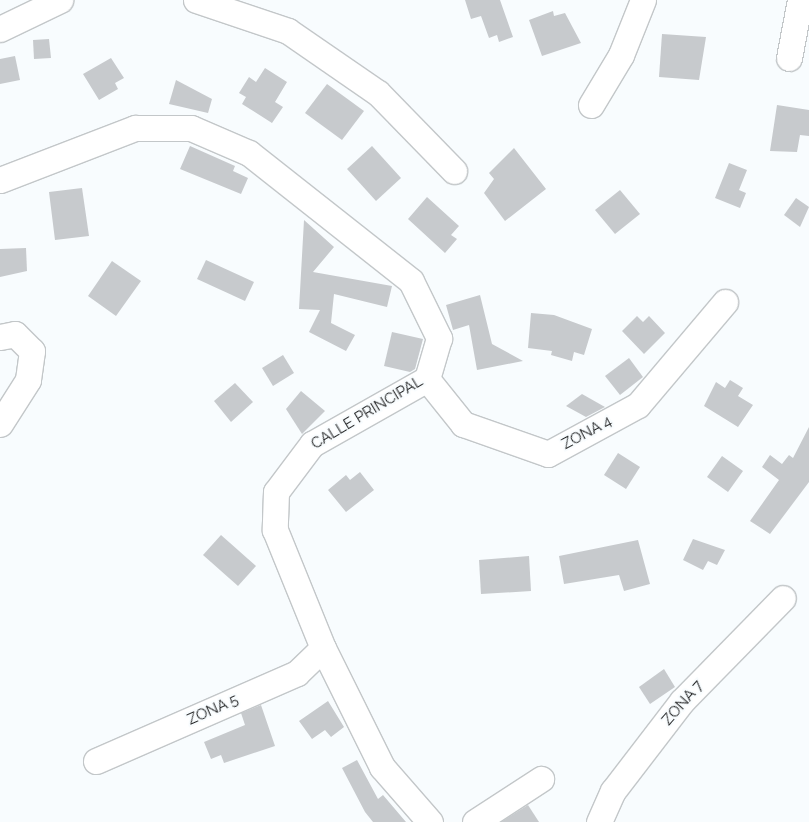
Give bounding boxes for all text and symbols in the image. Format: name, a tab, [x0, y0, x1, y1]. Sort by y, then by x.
street label: CALLE PRINCIPAL	[308, 373, 426, 453]
street label: ZONA 4	[559, 412, 615, 454]
street label: ZONA 7	[658, 677, 708, 729]
street label: ZONA 5	[185, 691, 241, 729]

